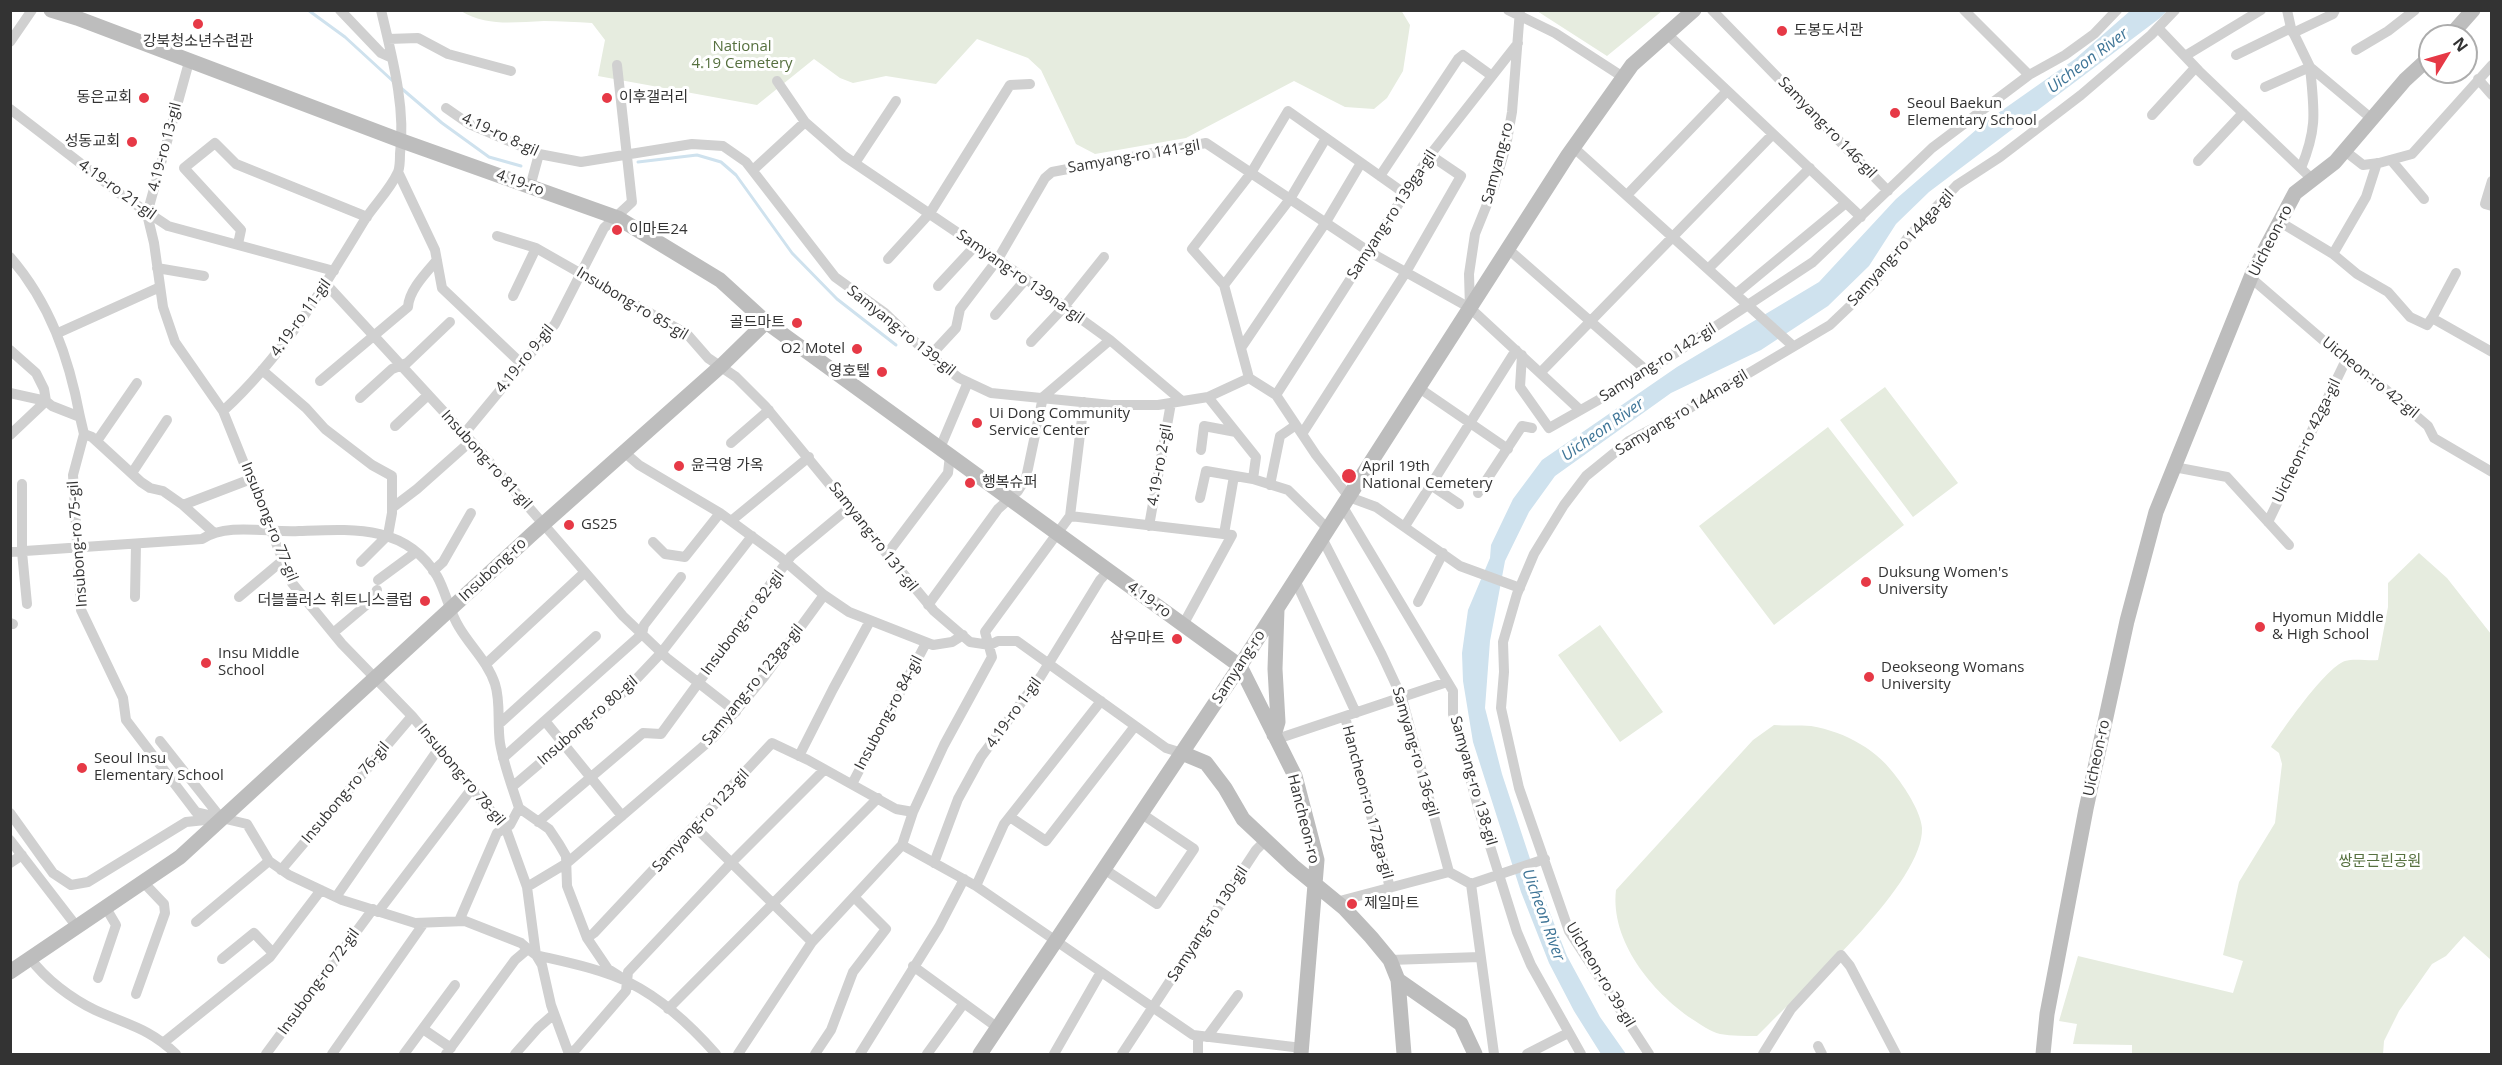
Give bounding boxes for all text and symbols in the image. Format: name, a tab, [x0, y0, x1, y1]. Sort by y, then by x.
marker: 강북청소년수련관	[191, 17, 205, 31]
place label: 도봉도서관	[1794, 22, 1863, 40]
marker: 도봉도서관	[1775, 24, 1789, 38]
water label: Uicheon River	[2044, 24, 2132, 98]
north arrow	[2418, 24, 2478, 84]
place label: 강북청소년수련관	[143, 33, 253, 51]
text: N	[2448, 33, 2473, 56]
park label: National 4.19 Cemetery	[691, 38, 793, 73]
street label: Samyang-ro 146-gil	[1774, 74, 1880, 182]
place label: 동은교회	[77, 89, 132, 107]
place label: 이후갤러리	[619, 89, 688, 107]
marker: 동은교회	[137, 91, 151, 105]
marker: 이후갤러리	[600, 91, 614, 105]
place label: Seoul Baekun Elementary School	[1907, 95, 2037, 130]
street label: 4.19-ro 13-gil	[144, 101, 186, 193]
marker: Seoul Baekun Elementary School	[1888, 106, 1902, 120]
street label: 4.19-ro 8-gil	[459, 109, 541, 161]
street label: Samyang-ro	[1478, 120, 1518, 206]
place label: 성동교회	[65, 133, 120, 151]
marker: 성동교회	[125, 135, 139, 149]
street label: Samyang-ro 141-gil	[1067, 137, 1201, 177]
street label: Samyang-ro 139ga-gil	[1344, 147, 1440, 283]
street label: 4.19-ro 21-gil	[75, 156, 159, 224]
street label: 4.19-ro	[494, 166, 546, 200]
street label: Samyang-ro 144ga-gil	[1844, 186, 1958, 310]
street label: Uicheon-ro	[2245, 202, 2297, 280]
place label: 이마트24	[629, 221, 688, 239]
marker: 이마트24	[610, 223, 624, 237]
street label: Samyang-ro 139na-gil	[953, 226, 1087, 328]
street label: Insubong-ro 85-gil	[573, 264, 691, 344]
street label: 4.19-ro 11-gil	[267, 276, 335, 360]
street label: Samyang-ro 139-gil	[843, 282, 959, 380]
place label: 골드마트	[730, 314, 785, 332]
marker: 골드마트	[790, 316, 804, 330]
street label: Samyang-ro 142-gil	[1596, 320, 1720, 406]
street label: 4.19-ro 9-gil	[492, 321, 558, 397]
street label: Uicheon-ro 42-gil	[2318, 333, 2422, 423]
place label: O2 Motel	[781, 340, 845, 358]
marker: O2 Motel	[850, 342, 864, 356]
place label: 영호텔	[829, 363, 870, 381]
marker: 영호텔	[875, 365, 889, 379]
street label: Samyang-ro 144na-gil	[1613, 366, 1751, 460]
street label: Uicheon-ro 42ga-gil	[2269, 376, 2345, 506]
water label: Uicheon River	[1558, 394, 1648, 466]
place label: Ui Dong Community Service Center	[989, 405, 1130, 440]
street label: Insubong-ro 81-gil	[437, 407, 535, 513]
marker: Ui Dong Community Service Center	[970, 416, 984, 430]
street label: 4.19-ro 2-gil	[1144, 423, 1176, 507]
place label: 윤극영 가옥	[691, 457, 764, 475]
place label: April 19th National Cemetery	[1362, 458, 1493, 493]
marker: 윤극영 가옥	[672, 459, 686, 473]
street label: Insubong-ro 77-gil	[237, 460, 301, 584]
marker: April 19th National Cemetery	[1340, 467, 1358, 485]
place label: 행복슈퍼	[982, 474, 1037, 492]
marker: 행복슈퍼	[963, 476, 977, 490]
street label: Samyang-ro 131-gil	[825, 479, 921, 595]
street label: Insubong-ro 75-gil	[65, 480, 91, 608]
place label: GS25	[581, 516, 617, 534]
marker: GS25	[562, 518, 576, 532]
street label: Insubong-ro	[456, 534, 530, 606]
place label: Duksung Women's University	[1878, 564, 2008, 599]
street label: Insubong-ro 82-gil	[698, 567, 788, 679]
marker: Duksung Women's University	[1859, 575, 1873, 589]
street label: 4.19-ro	[1124, 578, 1174, 622]
place label: 더블플러스 휘트니스클럽	[257, 592, 413, 610]
marker: 더블플러스 휘트니스클럽	[418, 594, 432, 608]
place label: Hyomun Middle & High School	[2272, 609, 2384, 644]
marker: Hyomun Middle & High School	[2253, 620, 2267, 634]
street label: Samyang-ro 123ga-gil	[699, 621, 807, 749]
street label: Samyang-ro	[1209, 627, 1269, 707]
place label: 삼우마트	[1110, 630, 1165, 648]
marker: 삼우마트	[1170, 632, 1184, 646]
place label: Insu Middle School	[218, 645, 299, 680]
street label: Insubong-ro 84-gil	[851, 653, 927, 773]
marker: Insu Middle School	[199, 656, 213, 670]
place label: Deokseong Womans University	[1881, 659, 2024, 694]
marker: Deokseong Womans University	[1862, 670, 1876, 684]
street label: Insubong-ro 80-gil	[534, 673, 642, 769]
street label: 4.19-ro 1-gil	[982, 674, 1046, 752]
street label: Samyang-ro 136-gil	[1388, 685, 1442, 819]
street label: Samyang-ro 138-gil	[1446, 714, 1500, 848]
street label: Uicheon-ro	[2080, 718, 2114, 798]
street label: Insubong-ro 78-gil	[413, 721, 509, 829]
street label: Hancheon-ro 172ga-gil	[1338, 723, 1396, 881]
street label: Insubong-ro 76-gil	[298, 739, 394, 847]
place label: Seoul Insu Elementary School	[94, 750, 224, 785]
marker: Seoul Insu Elementary School	[75, 761, 89, 775]
street label: Samyang-ro 123-gil	[649, 766, 753, 876]
street label: Hancheon-ro	[1283, 772, 1323, 866]
park label: 쌍문근린공원	[2339, 853, 2421, 871]
street label: Samyang-ro 130-gil	[1164, 863, 1252, 985]
water label: Uicheon River	[1517, 866, 1569, 964]
place label: 제일마트	[1364, 895, 1419, 913]
marker: 제일마트	[1345, 897, 1359, 911]
street label: Uicheon-ro 39-gil	[1562, 919, 1638, 1031]
street label: Insubong-ro 72-gil	[274, 925, 364, 1039]

